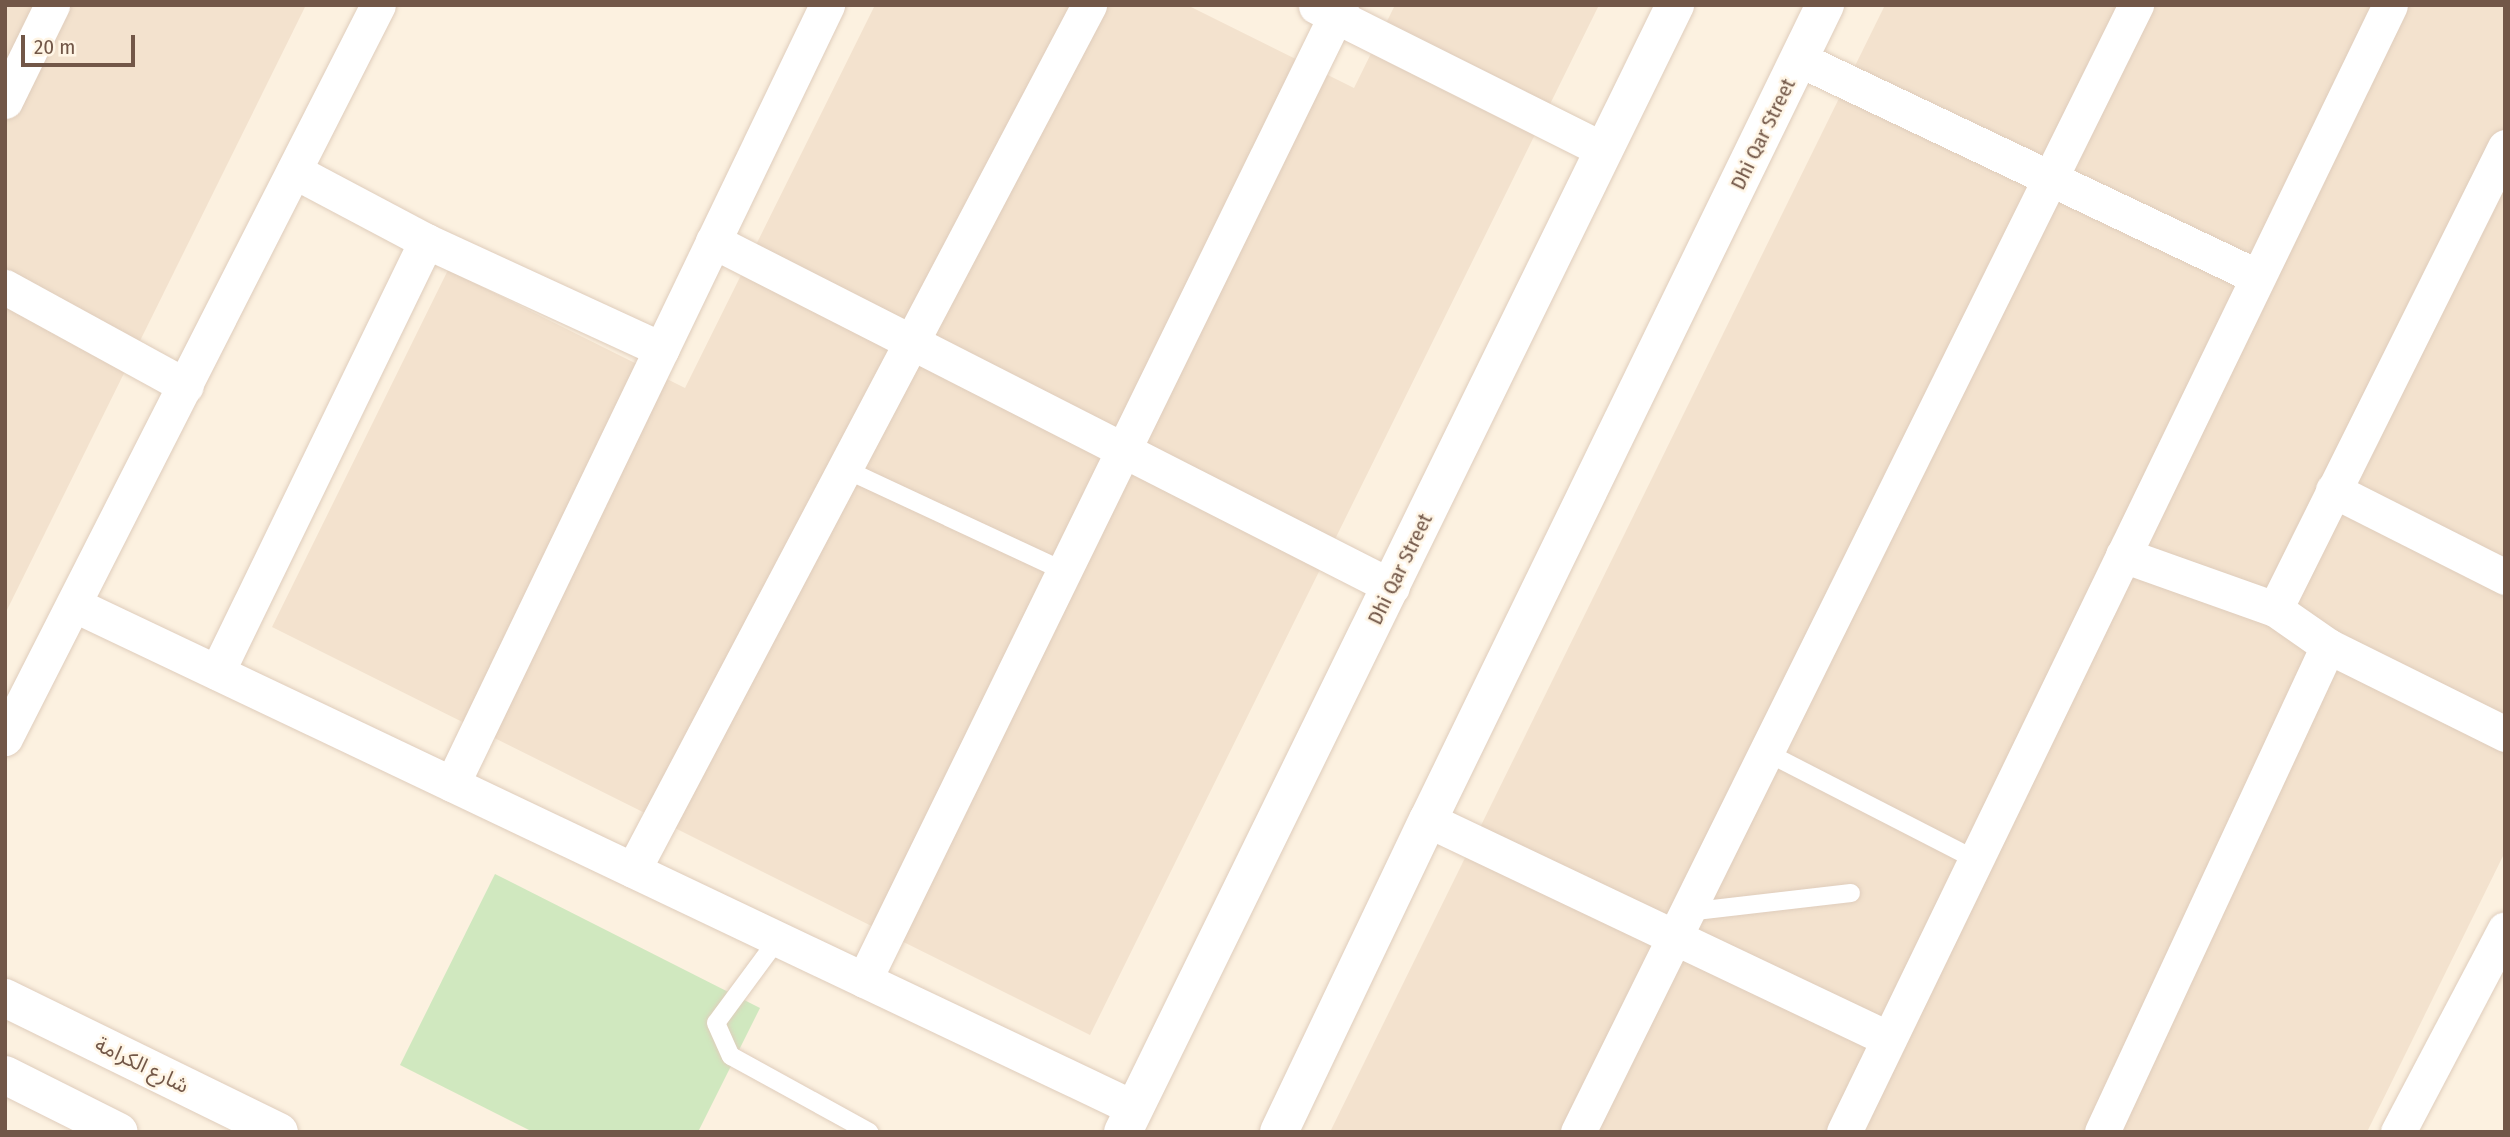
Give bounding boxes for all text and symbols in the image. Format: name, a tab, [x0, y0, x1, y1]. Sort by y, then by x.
scale bar	[24, 21, 138, 65]
text: 20 m	[34, 34, 75, 60]
street label: Dhi Qar Street	[1725, 74, 1801, 194]
street label: Dhi Qar Street	[1362, 509, 1438, 629]
street label: شارع الكرامة	[91, 1032, 193, 1098]

